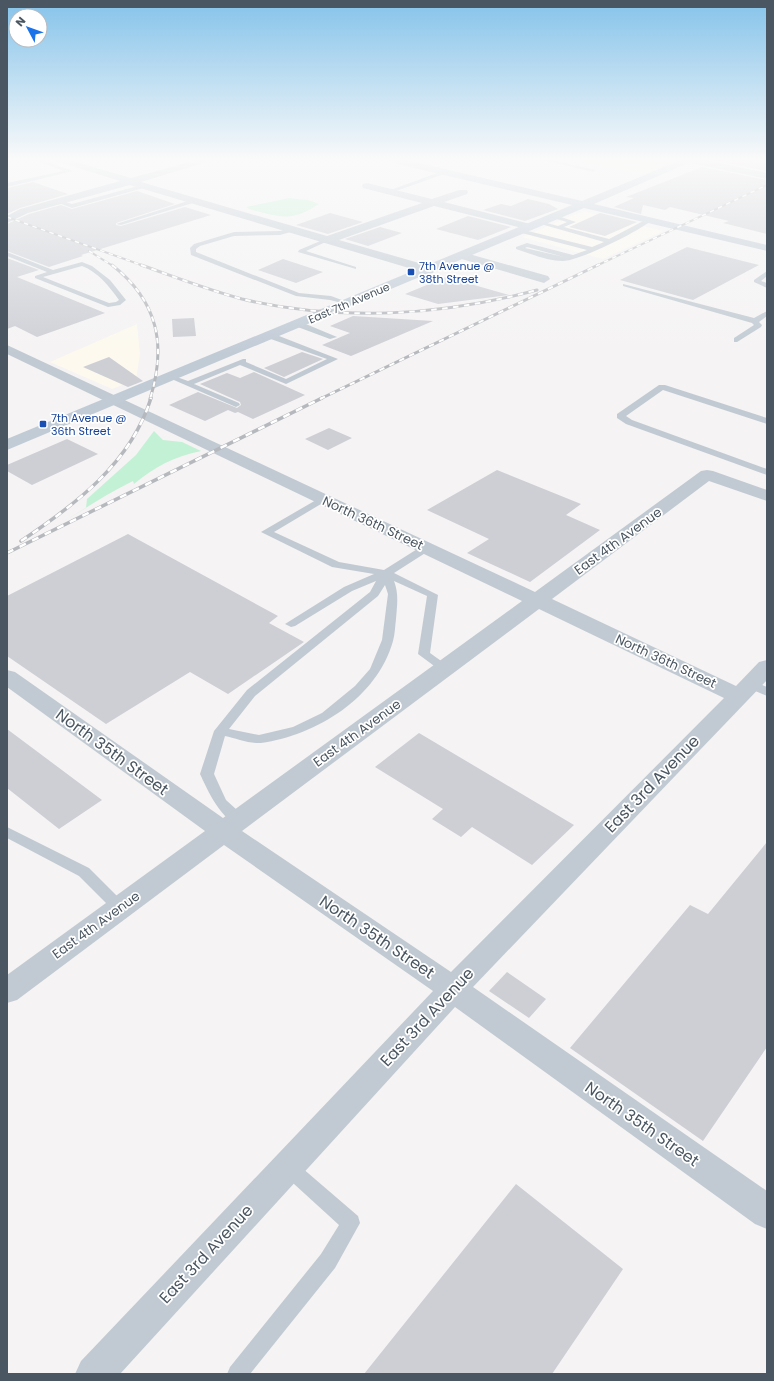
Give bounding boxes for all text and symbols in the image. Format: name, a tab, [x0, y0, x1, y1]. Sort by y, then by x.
north arrow	[8, 8, 48, 48]
text: N	[12, 13, 29, 30]
place label: 7th Avenue @ 38th Street	[419, 258, 494, 287]
marker: 7th Avenue @ 38th Street	[406, 267, 416, 277]
street label: East 7th Avenue	[306, 279, 392, 327]
place label: 7th Avenue @ 36th Street	[51, 410, 126, 439]
marker: 7th Avenue @ 36th Street	[38, 419, 48, 429]
street label: North 36th Street	[319, 491, 427, 555]
street label: East 4th Avenue	[570, 503, 666, 579]
street label: North 36th Street	[612, 629, 720, 693]
street label: East 4th Avenue	[309, 695, 405, 771]
street label: North 35th Street	[51, 703, 173, 801]
street label: East 3rd Avenue	[599, 730, 705, 838]
street label: East 4th Avenue	[48, 887, 144, 963]
street label: North 35th Street	[315, 890, 439, 984]
street label: East 3rd Avenue	[375, 962, 479, 1072]
street label: North 35th Street	[580, 1076, 704, 1172]
street label: East 3rd Avenue	[154, 1199, 258, 1309]

